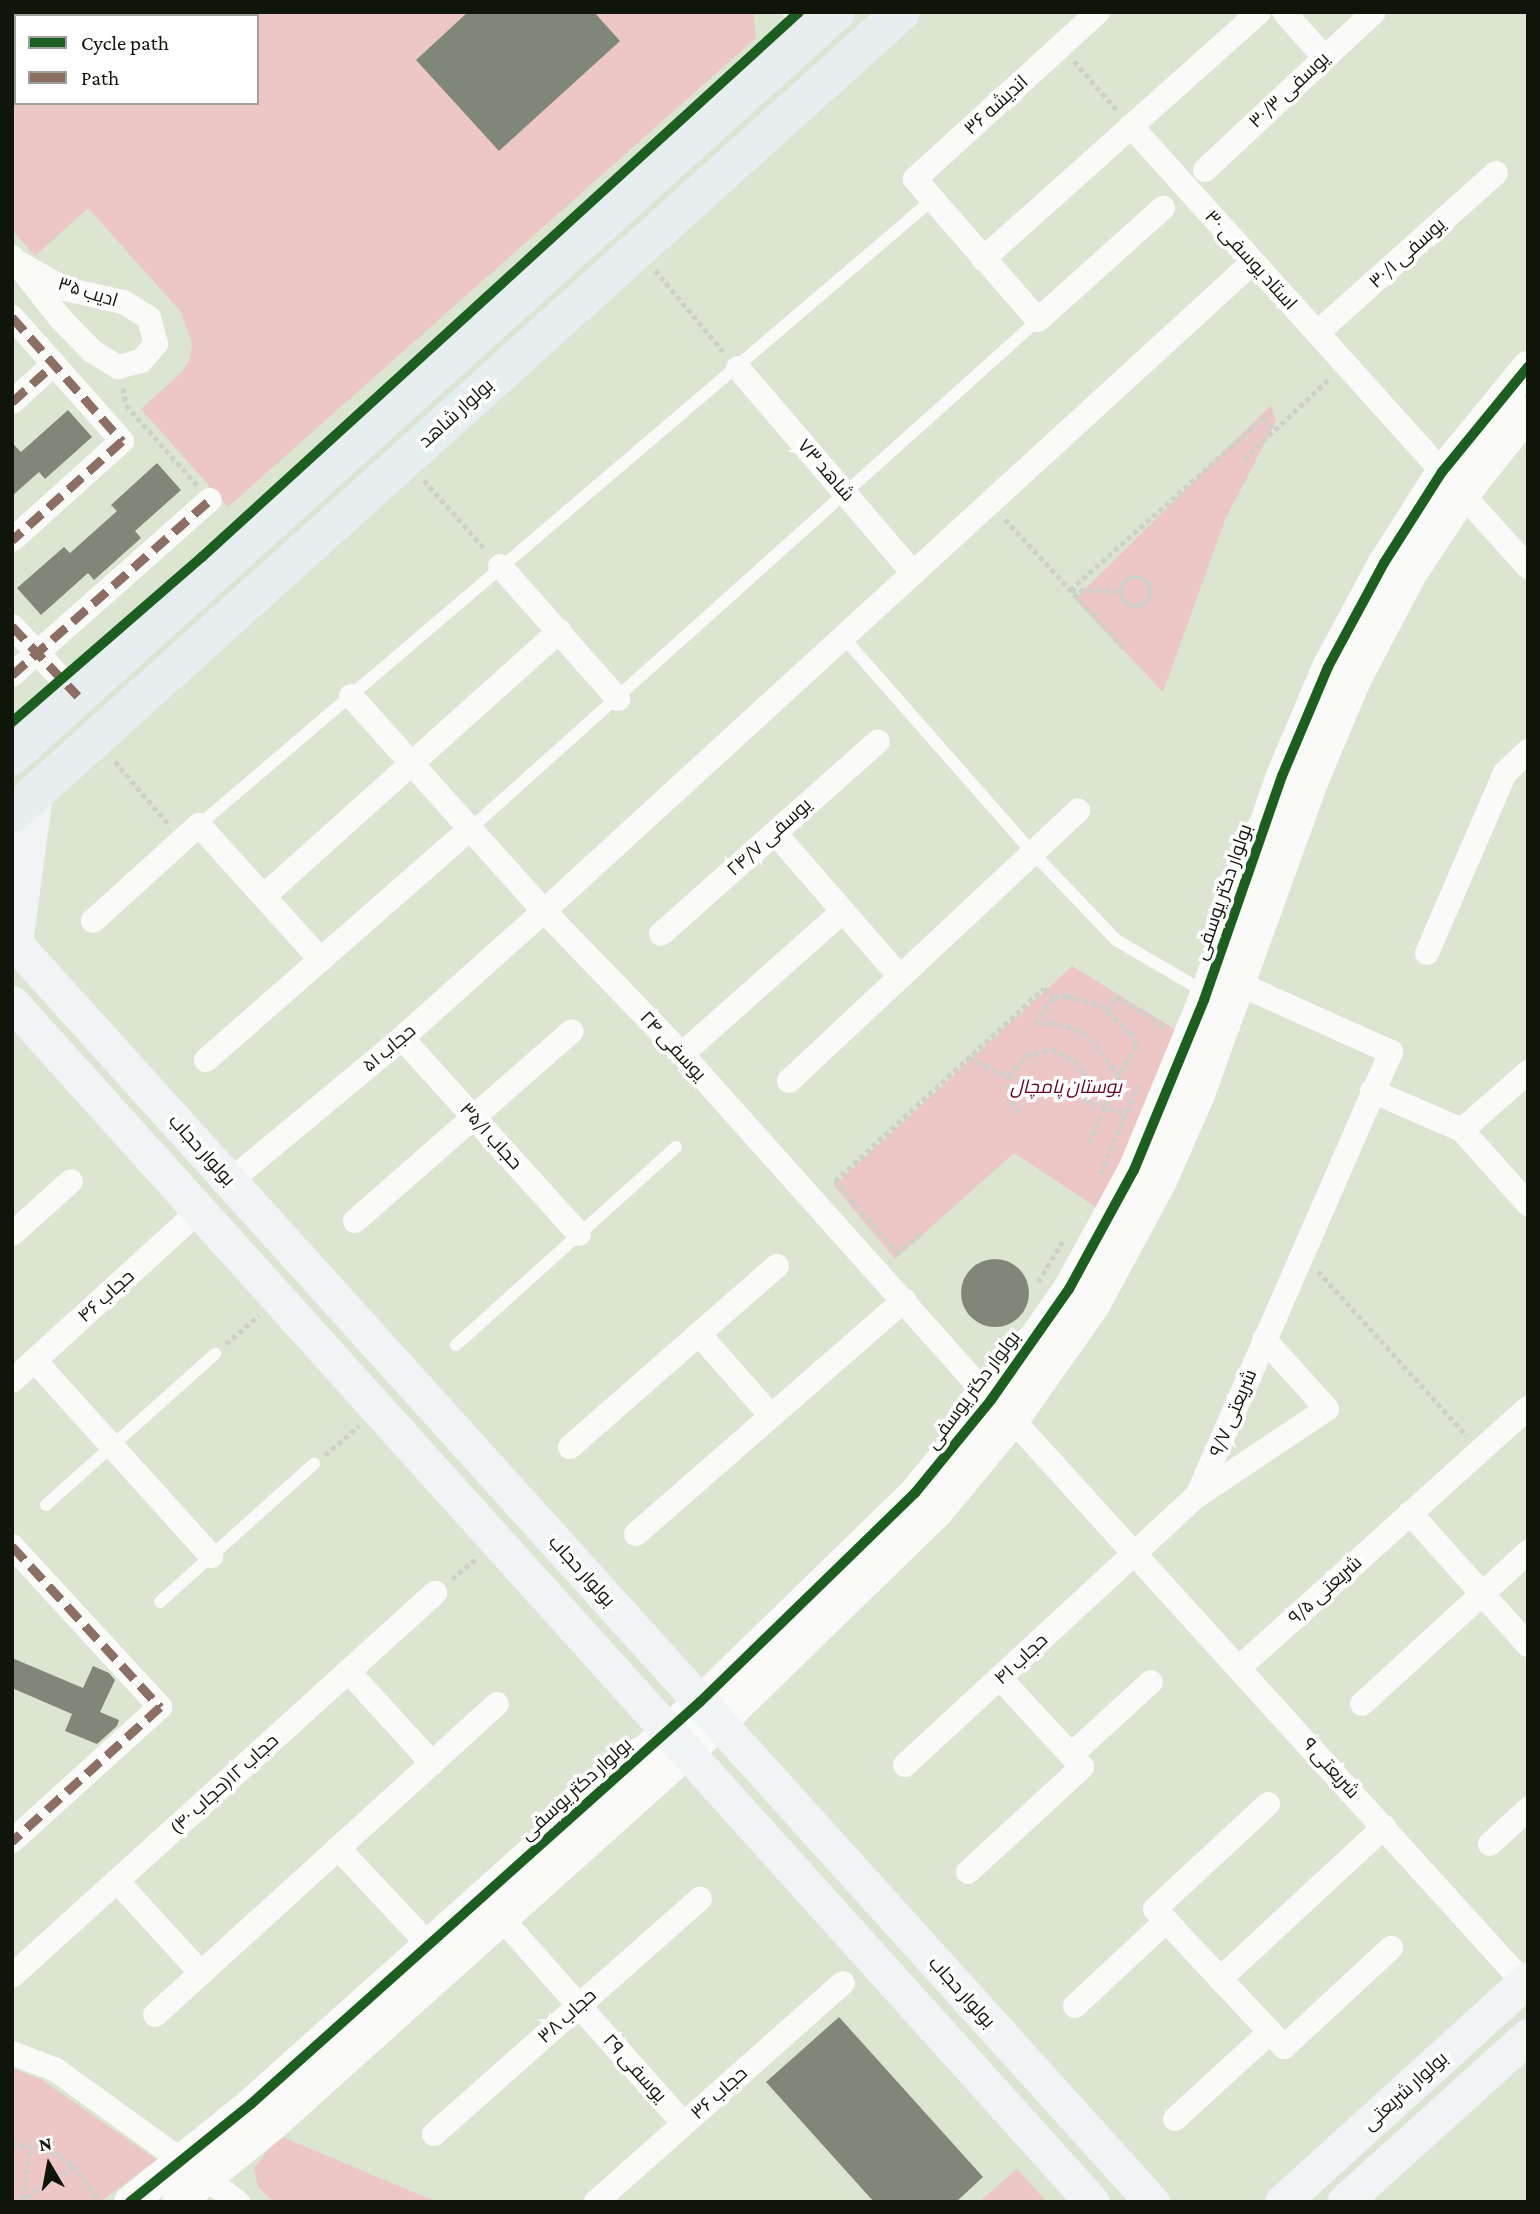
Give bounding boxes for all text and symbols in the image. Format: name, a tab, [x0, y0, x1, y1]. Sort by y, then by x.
legend	[14, 14, 259, 105]
text: Cycle path	[81, 31, 169, 55]
street label: یوسفی ۳۰/۳	[1244, 47, 1334, 133]
text: Path	[81, 66, 119, 90]
street label: اندیشه ۳۶	[959, 70, 1033, 140]
street label: استاد یوسفی ۳۰	[1200, 205, 1302, 315]
street label: یوسفی ۳۰/۱	[1364, 213, 1450, 293]
street label: ادیب ۳۵	[55, 272, 121, 312]
street label: بولوار شاهد	[414, 374, 498, 452]
street label: شاهد ۷۳	[793, 434, 859, 506]
street label: یوسفی ۲۴/۷	[722, 793, 816, 881]
street label: بولوار دکتر یوسفی	[1189, 821, 1257, 963]
street label: یوسفی ۲۴	[635, 1006, 711, 1086]
street label: حجاب ۵۱	[358, 1019, 420, 1077]
park label: بوستان پامچال	[1010, 1076, 1122, 1098]
street label: حجاب ۳۵/۱	[455, 1098, 527, 1174]
street label: بولوار حجاب	[164, 1109, 240, 1191]
street label: حجاب ۴۶	[73, 1265, 139, 1327]
street label: بولوار دکتر یوسفی	[921, 1326, 1025, 1454]
street label: شریعتی ۹/۷	[1204, 1366, 1262, 1460]
street label: بولوار حجاب	[544, 1530, 620, 1612]
street label: شریعتی ۹/۵	[1283, 1551, 1367, 1629]
street label: حجاب ۴۱	[990, 1629, 1052, 1689]
street label: حجاب ۱۲(حجاب ۴۰)	[165, 1729, 283, 1839]
street label: بولوار دکتر یوسفی	[515, 1733, 637, 1845]
street label: شریعتی ۹	[1298, 1733, 1364, 1803]
street label: بولوار حجاب	[924, 1951, 1000, 2033]
street label: حجاب ۳۸	[533, 1984, 601, 2048]
street label: یوسفی ۲۹	[598, 2029, 672, 2107]
street label: بولوار شریعتی	[1358, 2047, 1452, 2135]
street label: حجاب ۳۶	[686, 2062, 752, 2124]
north arrow	[14, 2130, 84, 2200]
text: N	[37, 2132, 53, 2155]

